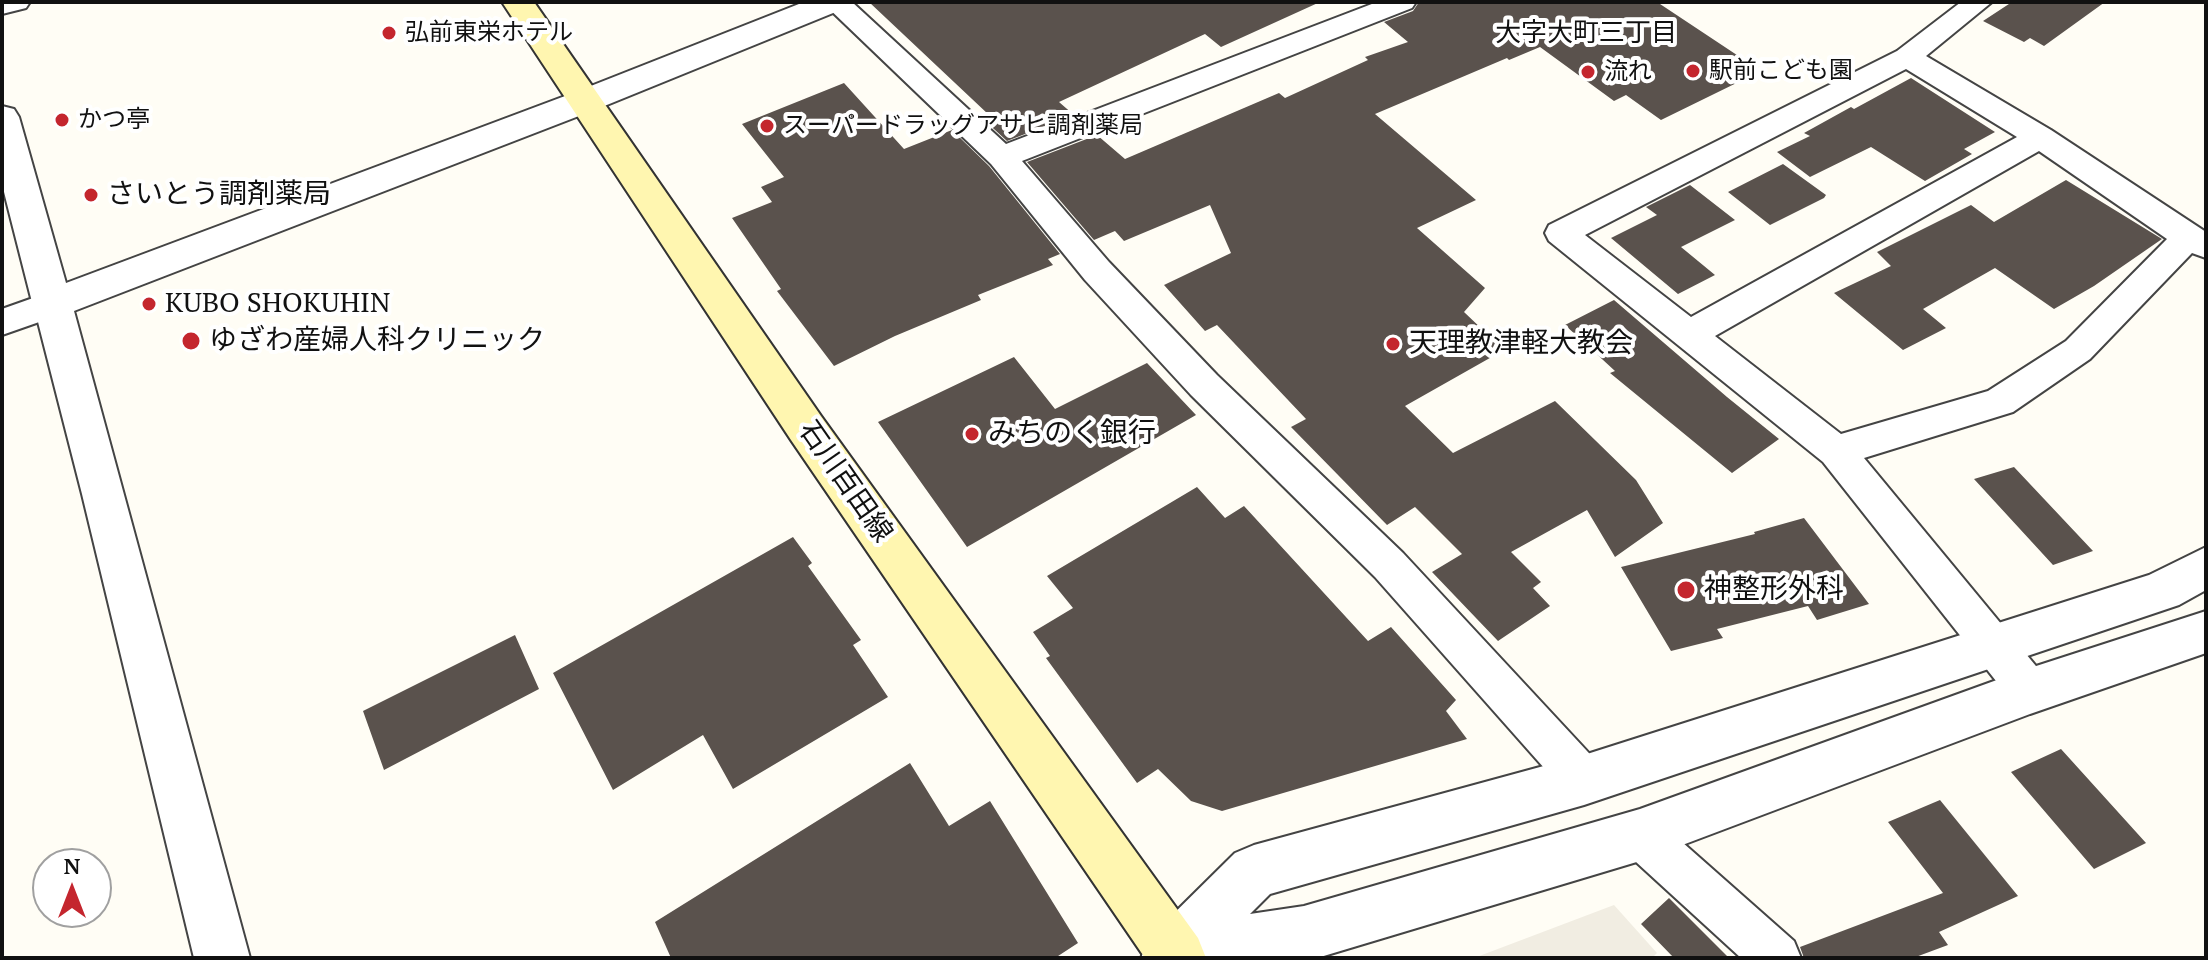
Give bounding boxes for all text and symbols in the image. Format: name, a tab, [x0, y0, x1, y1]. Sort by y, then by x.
district label: 大字大町三丁目	[1495, 18, 1677, 50]
place label: 弘前東栄ホテル	[405, 19, 573, 47]
marker: 弘前東栄ホテル	[380, 24, 398, 42]
place label: 駅前こども園	[1709, 57, 1853, 85]
place label: 流れ	[1604, 58, 1652, 86]
marker: 駅前こども園	[1684, 62, 1702, 80]
marker: 流れ	[1579, 63, 1597, 81]
place label: かつ亭	[78, 106, 150, 134]
marker: かつ亭	[53, 111, 71, 129]
place label: スーパードラッグアサヒ調剤薬局	[783, 112, 1143, 140]
marker: スーパードラッグアサヒ調剤薬局	[758, 117, 776, 135]
place label: さいとう調剤薬局	[107, 178, 331, 212]
marker: さいとう調剤薬局	[82, 186, 100, 204]
place label: KUBO SHOKUHIN	[165, 287, 390, 321]
marker: KUBO SHOKUHIN	[140, 295, 158, 313]
place label: ゆざわ産婦人科クリニック	[209, 324, 545, 358]
place label: 天理教津軽大教会	[1409, 327, 1633, 361]
marker: ゆざわ産婦人科クリニック	[180, 330, 202, 352]
marker: 天理教津軽大教会	[1384, 335, 1402, 353]
street label: 石川百田線	[791, 415, 899, 549]
place label: みちのく銀行	[988, 417, 1156, 451]
marker: みちのく銀行	[963, 425, 981, 443]
place label: 神整形外科	[1704, 573, 1844, 607]
marker: 神整形外科	[1675, 579, 1697, 601]
north arrow	[32, 848, 112, 928]
text: N	[64, 851, 80, 880]

